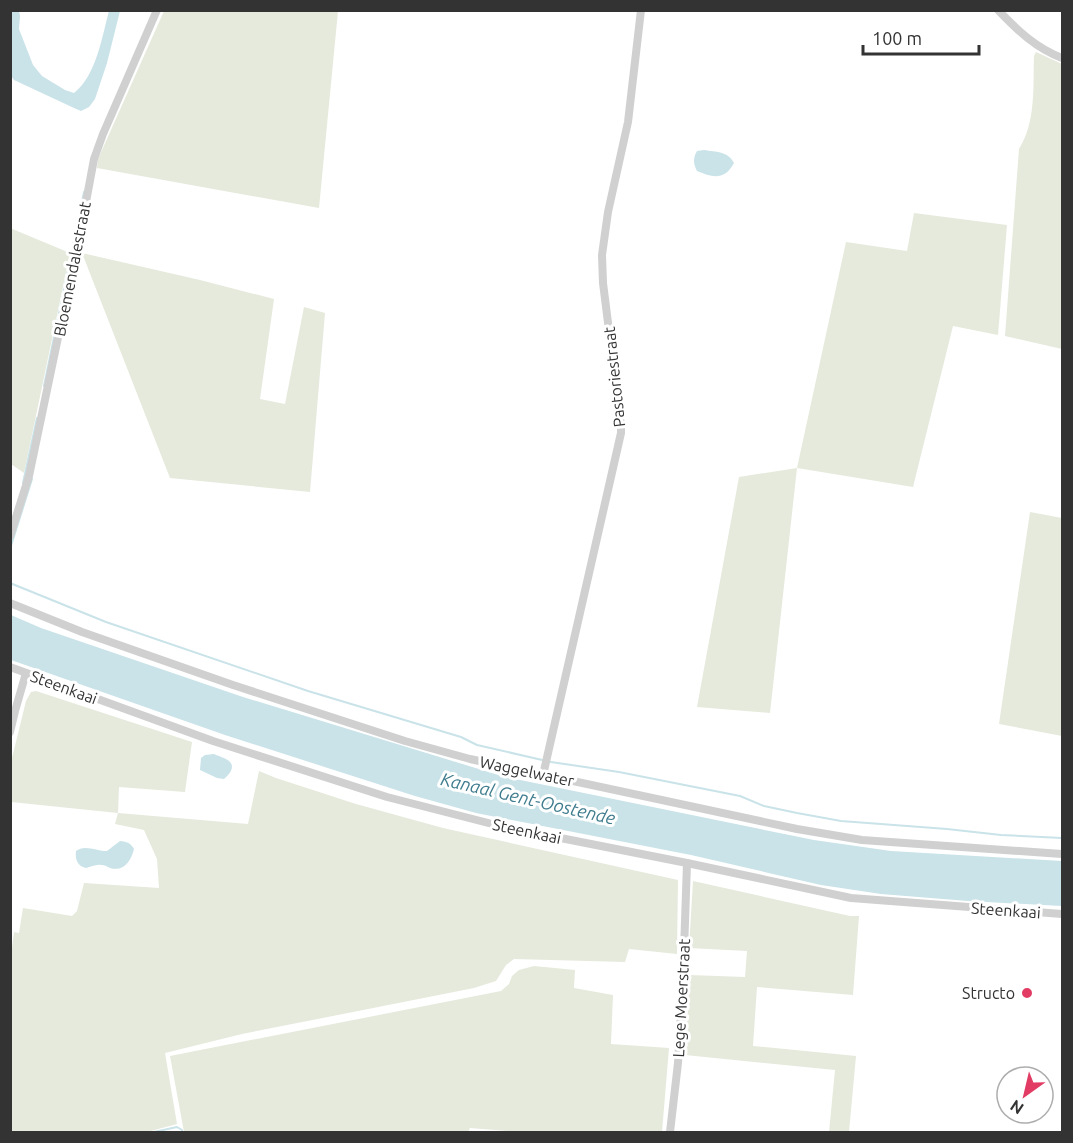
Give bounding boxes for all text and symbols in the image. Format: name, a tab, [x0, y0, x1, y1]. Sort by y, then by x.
scale bar	[863, 18, 978, 56]
text: 100 m	[872, 28, 922, 48]
street label: Bloemendalestraat	[50, 199, 94, 338]
street label: Pastoriestraat	[600, 325, 628, 428]
street label: Steenkaai	[28, 667, 100, 707]
street label: Waggelwater	[478, 752, 576, 790]
water label: Kanaal Gent-Oostende	[439, 768, 617, 828]
street label: Steenkaai	[491, 815, 563, 847]
street label: Steenkaai	[971, 899, 1041, 921]
street label: Lege Moerstraat	[669, 937, 693, 1058]
place label: Structo	[962, 984, 1015, 1002]
marker: Structo	[1020, 986, 1034, 1000]
north arrow	[995, 1065, 1055, 1125]
text: N	[1007, 1097, 1027, 1118]

